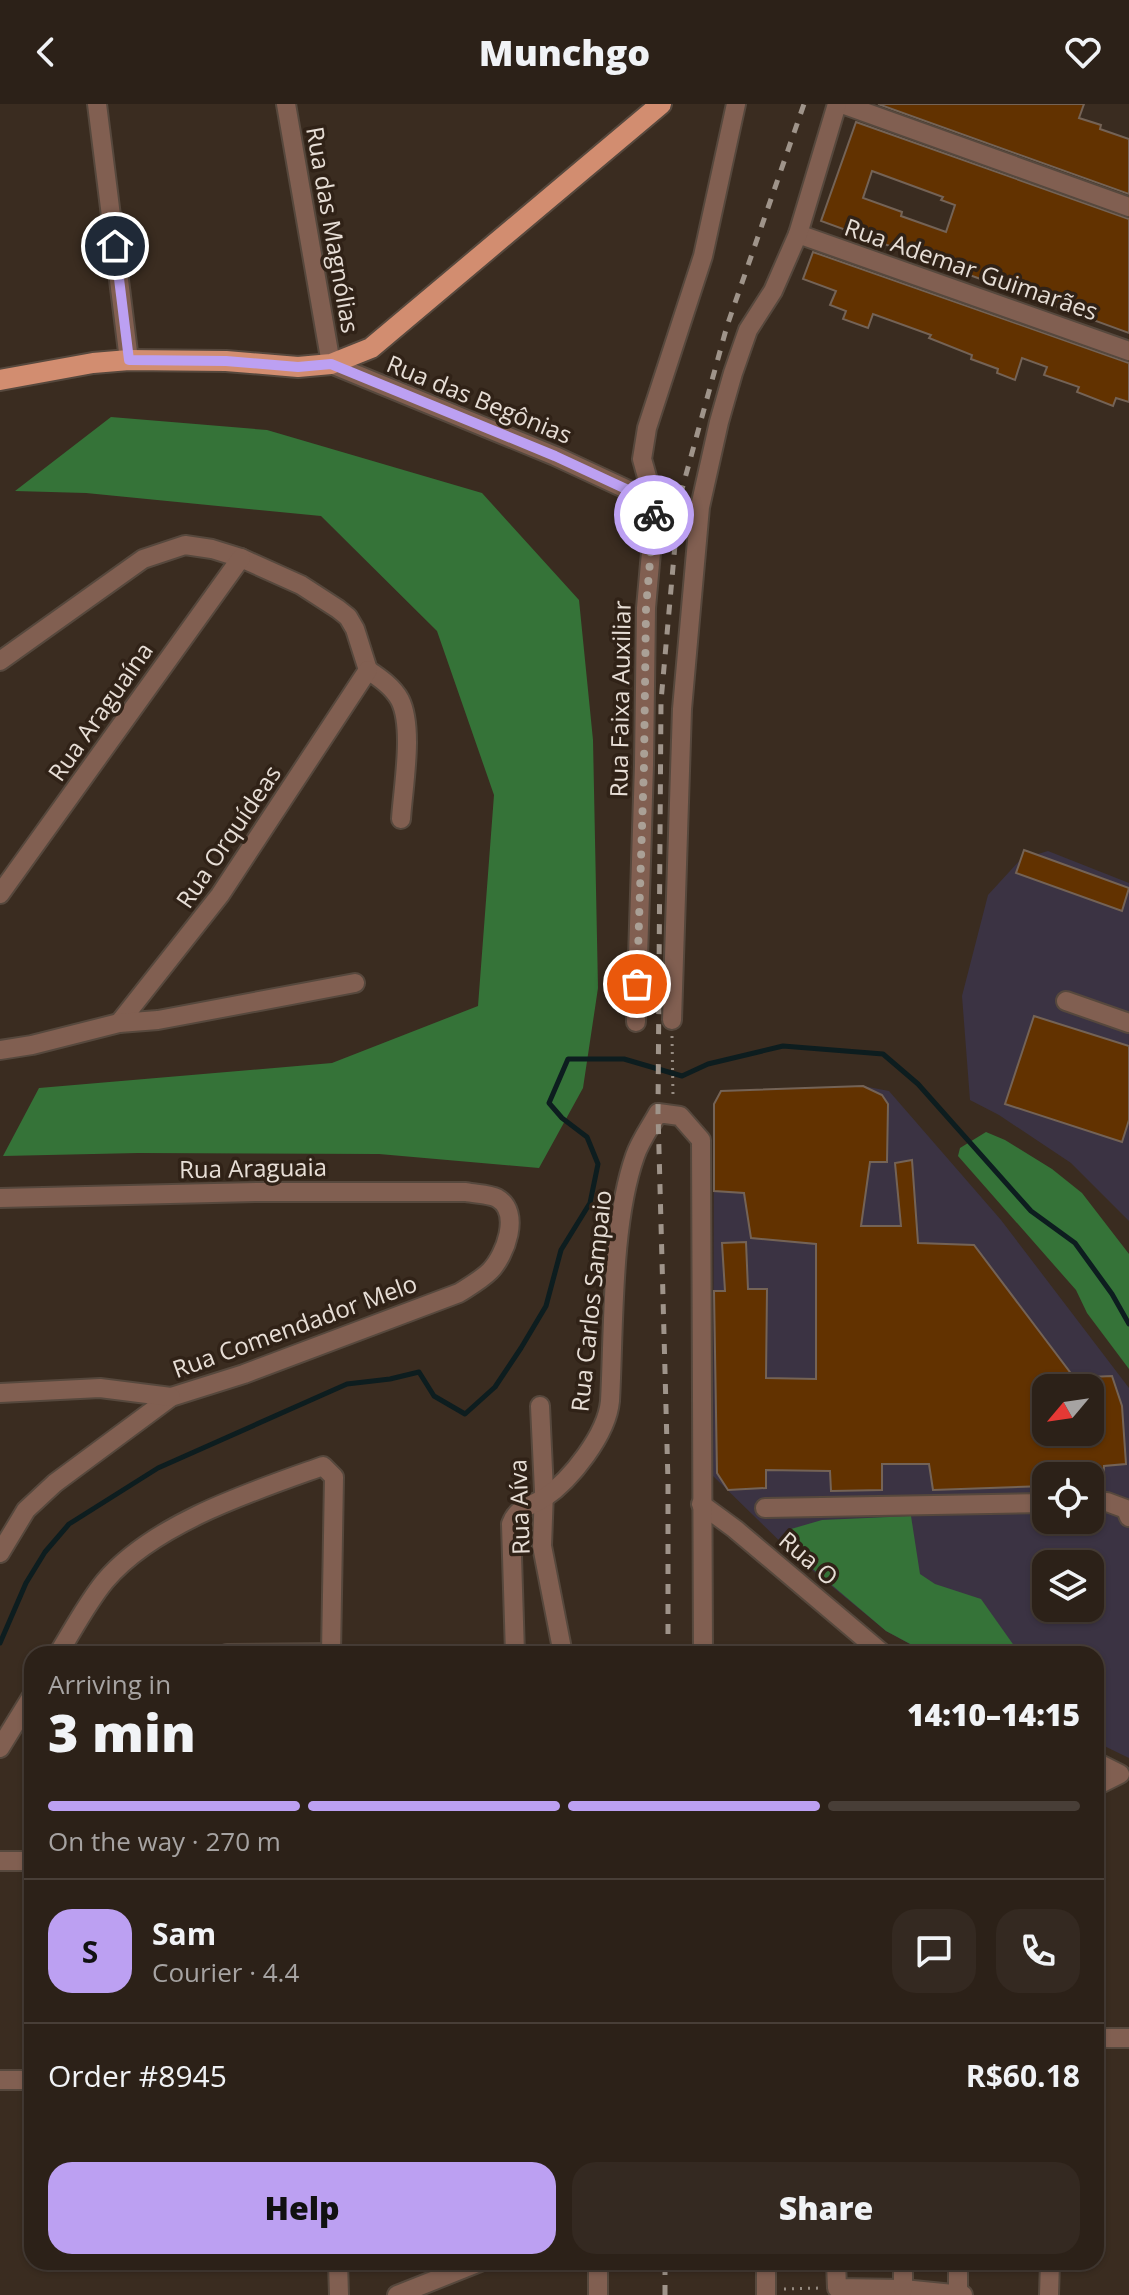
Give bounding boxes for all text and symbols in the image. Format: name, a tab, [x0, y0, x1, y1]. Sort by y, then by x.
text: Munchgo	[479, 28, 650, 77]
icon: back	[24, 30, 68, 74]
icon: heart	[1061, 30, 1105, 74]
street label: Rua das Magnólias	[299, 124, 368, 335]
street label: Rua Ademar Guimarães	[840, 210, 1103, 327]
pin	[81, 212, 149, 280]
icon: home	[93, 224, 137, 268]
street label: Rua das Begônias	[382, 346, 577, 451]
courier	[614, 475, 694, 555]
icon: bike	[632, 493, 676, 537]
street label: Rua Faixa Auxiliar	[601, 600, 638, 798]
street label: Rua Araguaína	[40, 635, 160, 787]
street label: Rua Orquídeas	[168, 758, 288, 914]
pin	[603, 950, 671, 1018]
icon: bag	[615, 962, 659, 1006]
street label: Rua Araguaia	[179, 1150, 327, 1185]
street label: Rua Carlos Sampaio	[562, 1188, 619, 1413]
street label: Rua Comendador Melo	[168, 1266, 421, 1385]
north arrow	[1032, 1374, 1104, 1446]
map controls	[1032, 1374, 1104, 1622]
street label: Rua Aíva	[500, 1459, 537, 1555]
button: locate	[1032, 1462, 1104, 1534]
street label: Rua O	[772, 1523, 846, 1592]
button: layers	[1032, 1550, 1104, 1622]
text: Arriving in	[48, 1666, 171, 1702]
text: 14:10–14:15	[907, 1694, 1080, 1735]
text: 3 min	[48, 1696, 196, 1767]
text: On the way · 270 m	[48, 1823, 281, 1859]
button: chat	[892, 1909, 976, 1993]
button: phone	[996, 1909, 1080, 1993]
text: Sam	[152, 1913, 216, 1954]
text: S	[82, 1931, 98, 1972]
text: Courier · 4.4	[152, 1954, 299, 1990]
text: Order #8945	[48, 2055, 227, 2096]
text: R$60.18	[966, 2055, 1080, 2096]
button: Help	[48, 2162, 556, 2254]
button: Share	[572, 2162, 1080, 2254]

